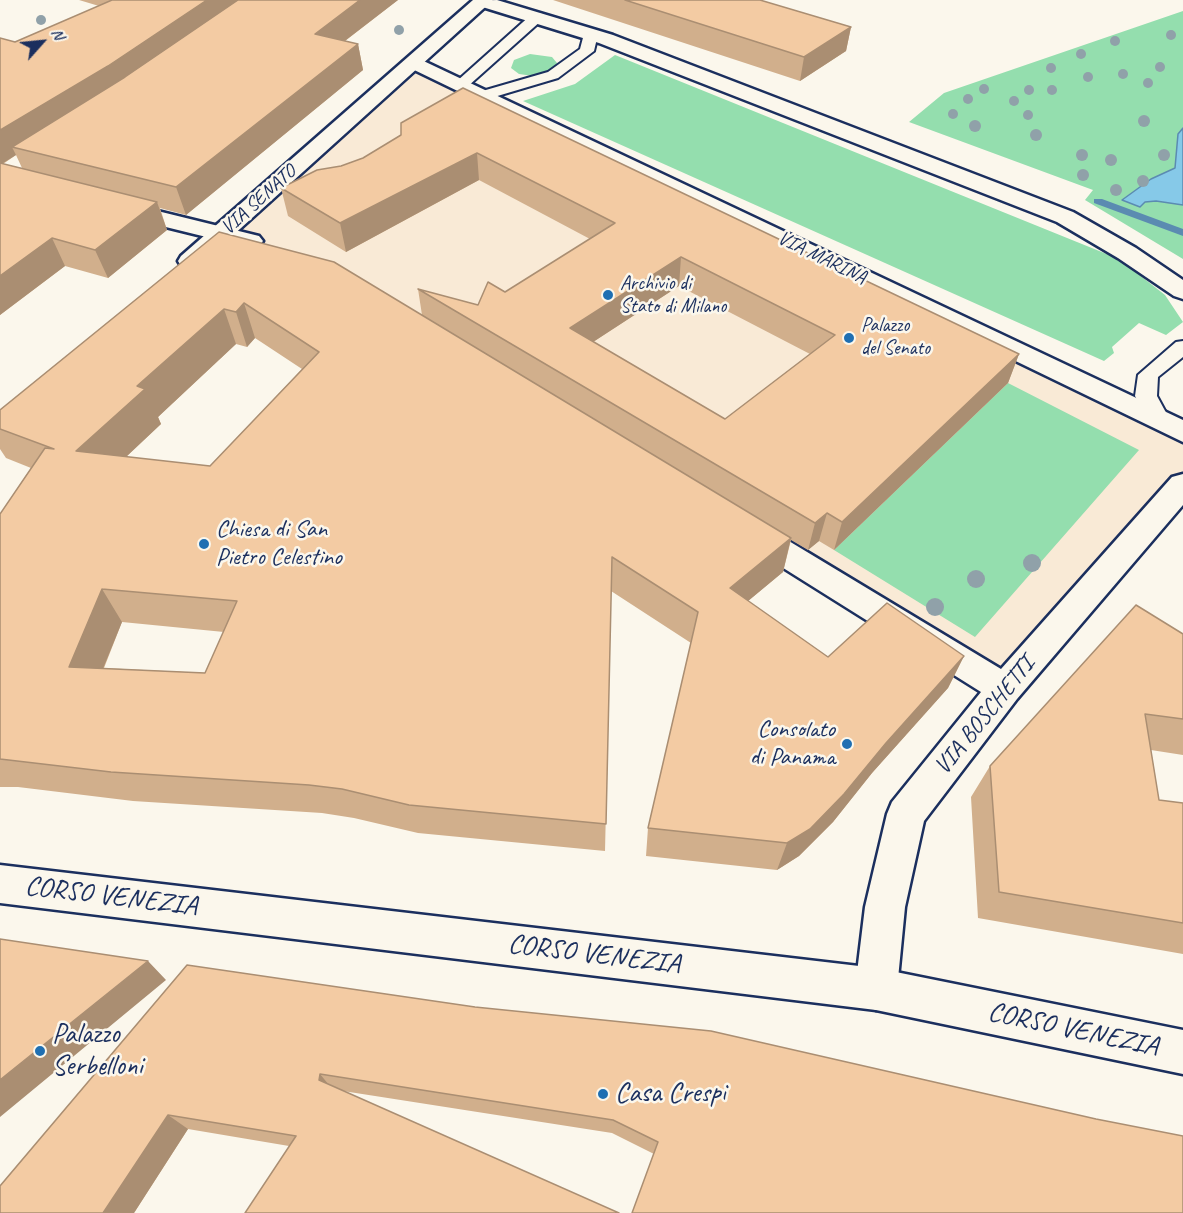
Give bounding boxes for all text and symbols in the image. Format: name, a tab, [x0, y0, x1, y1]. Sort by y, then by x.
north arrow	[12, 12, 72, 72]
text: N	[47, 25, 69, 43]
street label: VIA SENATO	[216, 160, 302, 240]
street label: VIA MARINA	[774, 226, 870, 290]
place label: Archivio di Stato di Milano	[620, 272, 726, 319]
marker: Archivio di Stato di Milano	[601, 288, 615, 302]
place label: Palazzo del Senato	[861, 314, 930, 361]
marker: Palazzo del Senato	[842, 331, 856, 345]
place label: Chiesa di San Pietro Celestino	[216, 516, 342, 572]
marker: Chiesa di San Pietro Celestino	[197, 537, 211, 551]
street label: VIA BOSCHETTI	[929, 651, 1041, 781]
place label: Consolato di Panama	[750, 716, 835, 772]
marker: Consolato di Panama	[840, 737, 854, 751]
street label: CORSO VENEZIA	[23, 870, 199, 924]
street label: CORSO VENEZIA	[506, 928, 682, 982]
street label: CORSO VENEZIA	[985, 996, 1161, 1064]
place label: Palazzo Serbelloni	[52, 1018, 143, 1084]
marker: Palazzo Serbelloni	[33, 1044, 47, 1058]
place label: Casa Crespi	[615, 1077, 726, 1111]
marker: Casa Crespi	[596, 1087, 610, 1101]

